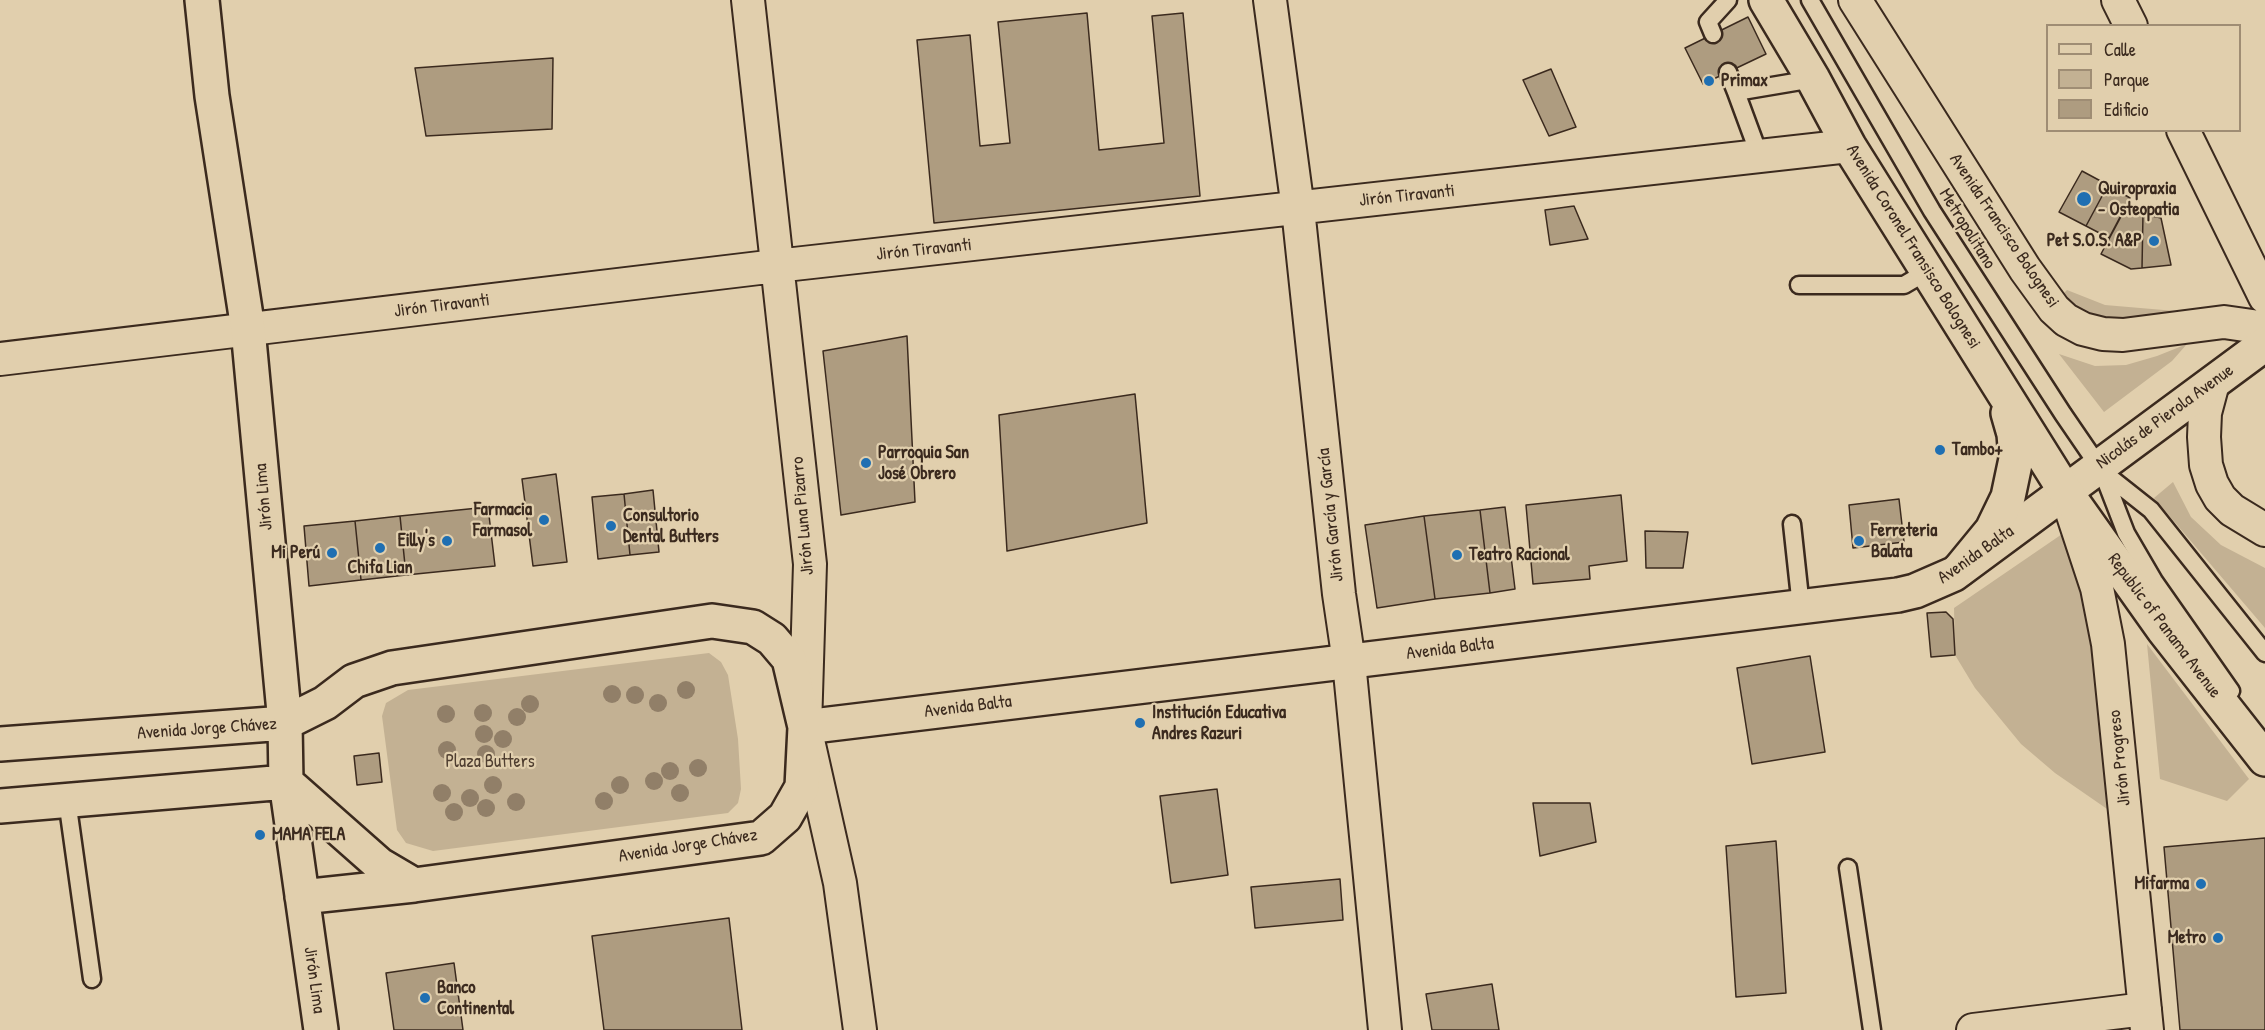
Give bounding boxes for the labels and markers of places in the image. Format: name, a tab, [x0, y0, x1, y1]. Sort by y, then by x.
place label: Primax	[1721, 70, 1768, 92]
marker: Primax	[1702, 74, 1716, 88]
place label: Quiropraxia - Osteopatia	[2098, 178, 2179, 220]
marker: Quiropraxia - Osteopatia	[2075, 190, 2093, 208]
place label: Pet S.O.S. A&P	[2047, 230, 2142, 252]
marker: Pet S.O.S. A&P	[2147, 234, 2161, 248]
place label: Tambo+	[1952, 439, 2003, 461]
place label: Parroquia San José Obrero	[878, 442, 969, 484]
marker: Tambo+	[1933, 443, 1947, 457]
marker: Parroquia San José Obrero	[859, 456, 873, 470]
place label: Farmacia Farmasol	[473, 499, 532, 542]
place label: Consultorio Dental Butters	[623, 505, 719, 548]
marker: Farmacia Farmasol	[537, 513, 551, 527]
marker: Consultorio Dental Butters	[604, 519, 618, 533]
place label: Ferreteria Balata	[1871, 520, 1937, 562]
place label: Eilly's	[398, 530, 435, 552]
marker: Eilly's	[440, 534, 454, 548]
marker: Ferreteria Balata	[1852, 534, 1866, 548]
marker: Chifa Lian	[373, 541, 387, 555]
place label: Mi Perú	[271, 542, 320, 564]
place label: Teatro Racional	[1469, 544, 1570, 566]
marker: Mi Perú	[325, 546, 339, 560]
marker: Teatro Racional	[1450, 548, 1464, 562]
place label: Chifa Lian	[347, 557, 413, 579]
place label: Institución Educativa Andres Razuri	[1152, 702, 1286, 744]
marker: Institución Educativa Andres Razuri	[1133, 716, 1147, 730]
place label: MAMA FELA	[272, 824, 345, 846]
marker: MAMA FELA	[253, 828, 267, 842]
place label: Mifarma	[2135, 873, 2189, 895]
marker: Mifarma	[2194, 877, 2208, 891]
place label: Metro	[2168, 927, 2206, 949]
marker: Metro	[2211, 931, 2225, 945]
place label: Banco Continental	[437, 977, 514, 1020]
marker: Banco Continental	[418, 991, 432, 1005]

